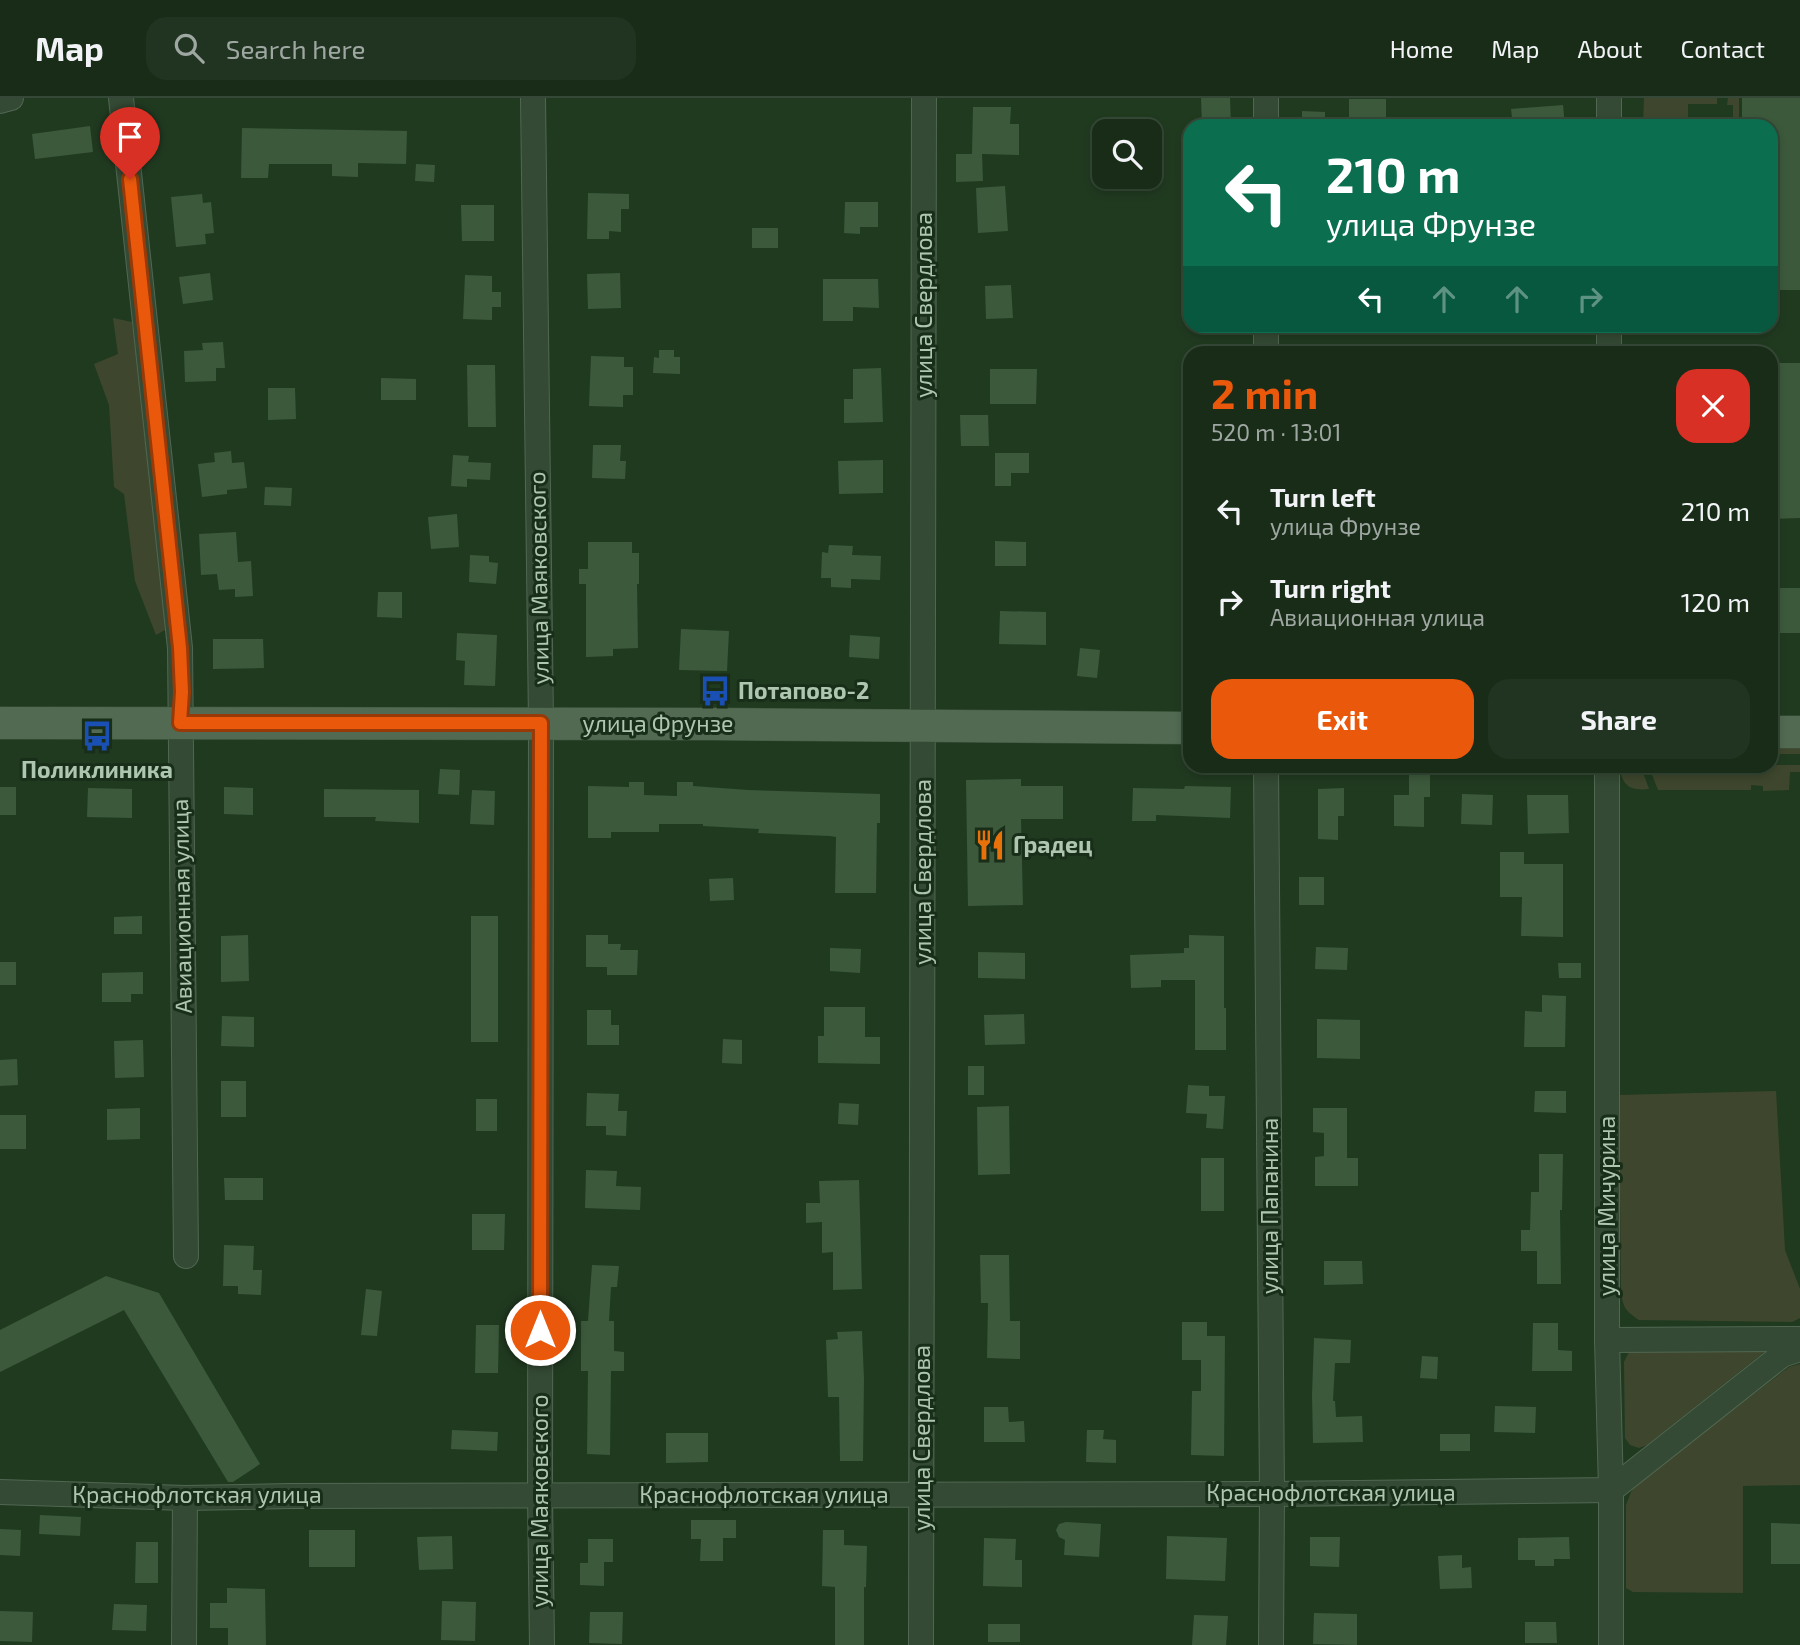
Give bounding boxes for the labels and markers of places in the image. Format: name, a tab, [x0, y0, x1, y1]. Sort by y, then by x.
pin	[100, 107, 160, 179]
bus stop icon: Потапово-2	[698, 674, 732, 708]
place label: Потапово-2	[738, 676, 869, 704]
bus stop icon: Поликлиника	[80, 719, 114, 753]
place label: Поликлиника	[21, 755, 173, 783]
restaurant icon: Градец	[973, 828, 1007, 862]
place label: Градец	[1013, 830, 1092, 858]

